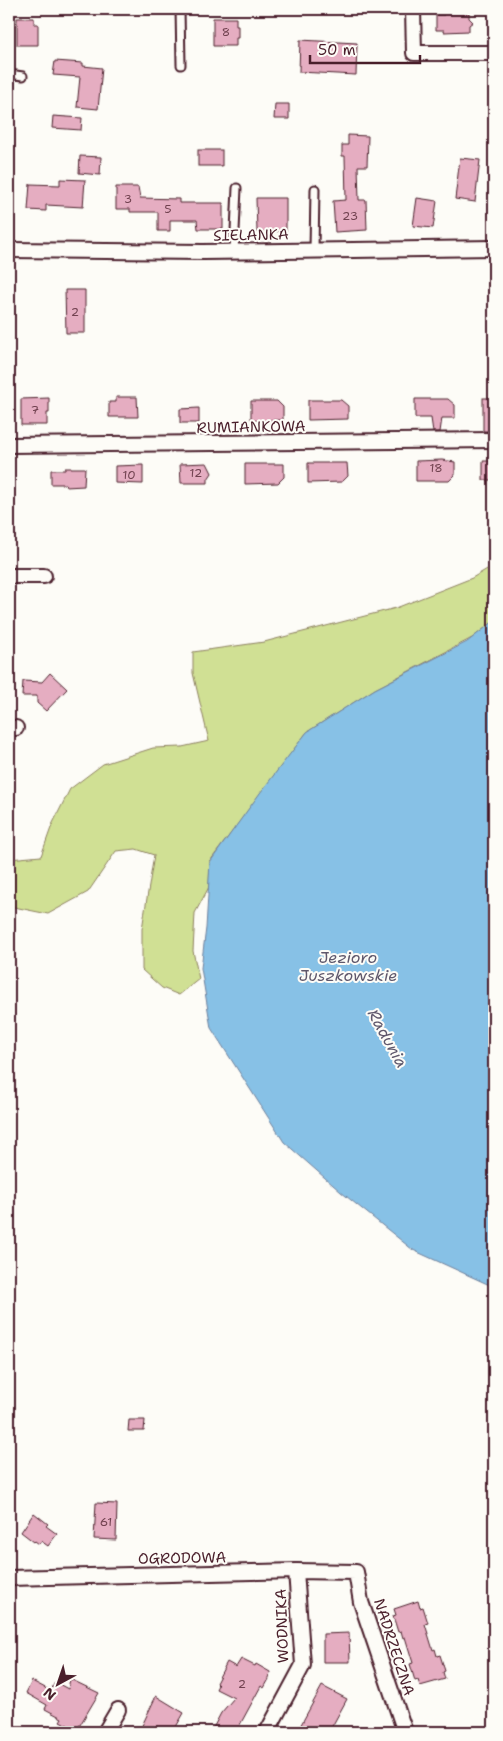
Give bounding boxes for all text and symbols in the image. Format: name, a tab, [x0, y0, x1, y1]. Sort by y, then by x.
house number: 8	[222, 24, 230, 40]
scale bar	[310, 32, 420, 64]
text: 50 m	[318, 40, 356, 60]
house number: 3	[124, 191, 132, 207]
house number: 5	[164, 201, 172, 217]
house number: 23	[342, 208, 358, 224]
street label: SIELANKA	[213, 224, 289, 246]
house number: 2	[71, 304, 79, 320]
house number: 7	[31, 402, 39, 418]
street label: RUMIANKOWA	[196, 416, 306, 438]
house number: 18	[429, 460, 443, 476]
house number: 12	[190, 465, 202, 481]
house number: 10	[122, 467, 136, 483]
water label: Jezioro Juszkowskie	[299, 947, 397, 986]
water label: Radunia	[363, 1005, 412, 1071]
house number: 61	[100, 1514, 112, 1530]
street label: OGRODOWA	[138, 1547, 226, 1569]
street label: WODNIKA	[271, 1588, 293, 1664]
street label: NADRZECZNA	[369, 1596, 419, 1698]
north arrow	[32, 1658, 82, 1708]
house number: 2	[238, 1676, 246, 1692]
text: N	[40, 1683, 60, 1704]

